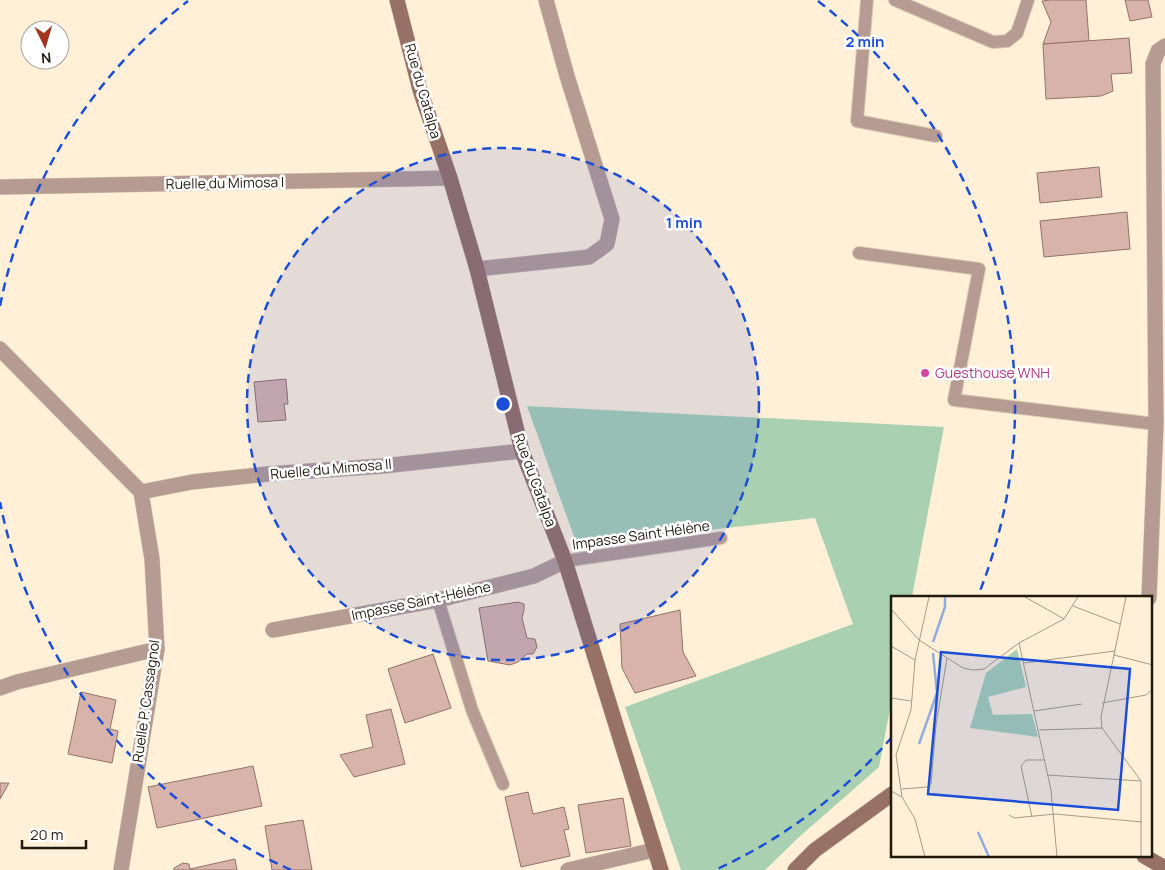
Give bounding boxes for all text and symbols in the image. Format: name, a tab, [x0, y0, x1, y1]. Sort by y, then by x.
north arrow	[20, 20, 70, 70]
text: 2 min	[845, 31, 885, 52]
street label: Rue du Catalpa	[401, 41, 446, 141]
text: N	[40, 49, 52, 68]
street label: Ruelle du Mimosa I	[166, 172, 284, 193]
text: 1 min	[666, 212, 702, 233]
place label: Guesthouse WNH	[935, 363, 1050, 382]
marker: Guesthouse WNH	[919, 367, 931, 379]
centre of rings	[494, 395, 512, 413]
street label: Rue du Catalpa	[510, 431, 561, 529]
street label: Ruelle du Mimosa II	[269, 454, 392, 483]
street label: Impasse Saint Hélène	[571, 515, 711, 554]
street label: Impasse Saint-Hélène	[350, 576, 492, 625]
inset map	[891, 596, 1152, 858]
street label: Ruelle P. Cassagnol	[127, 638, 164, 764]
scale bar	[22, 818, 86, 850]
text: 20 m	[30, 824, 63, 845]

